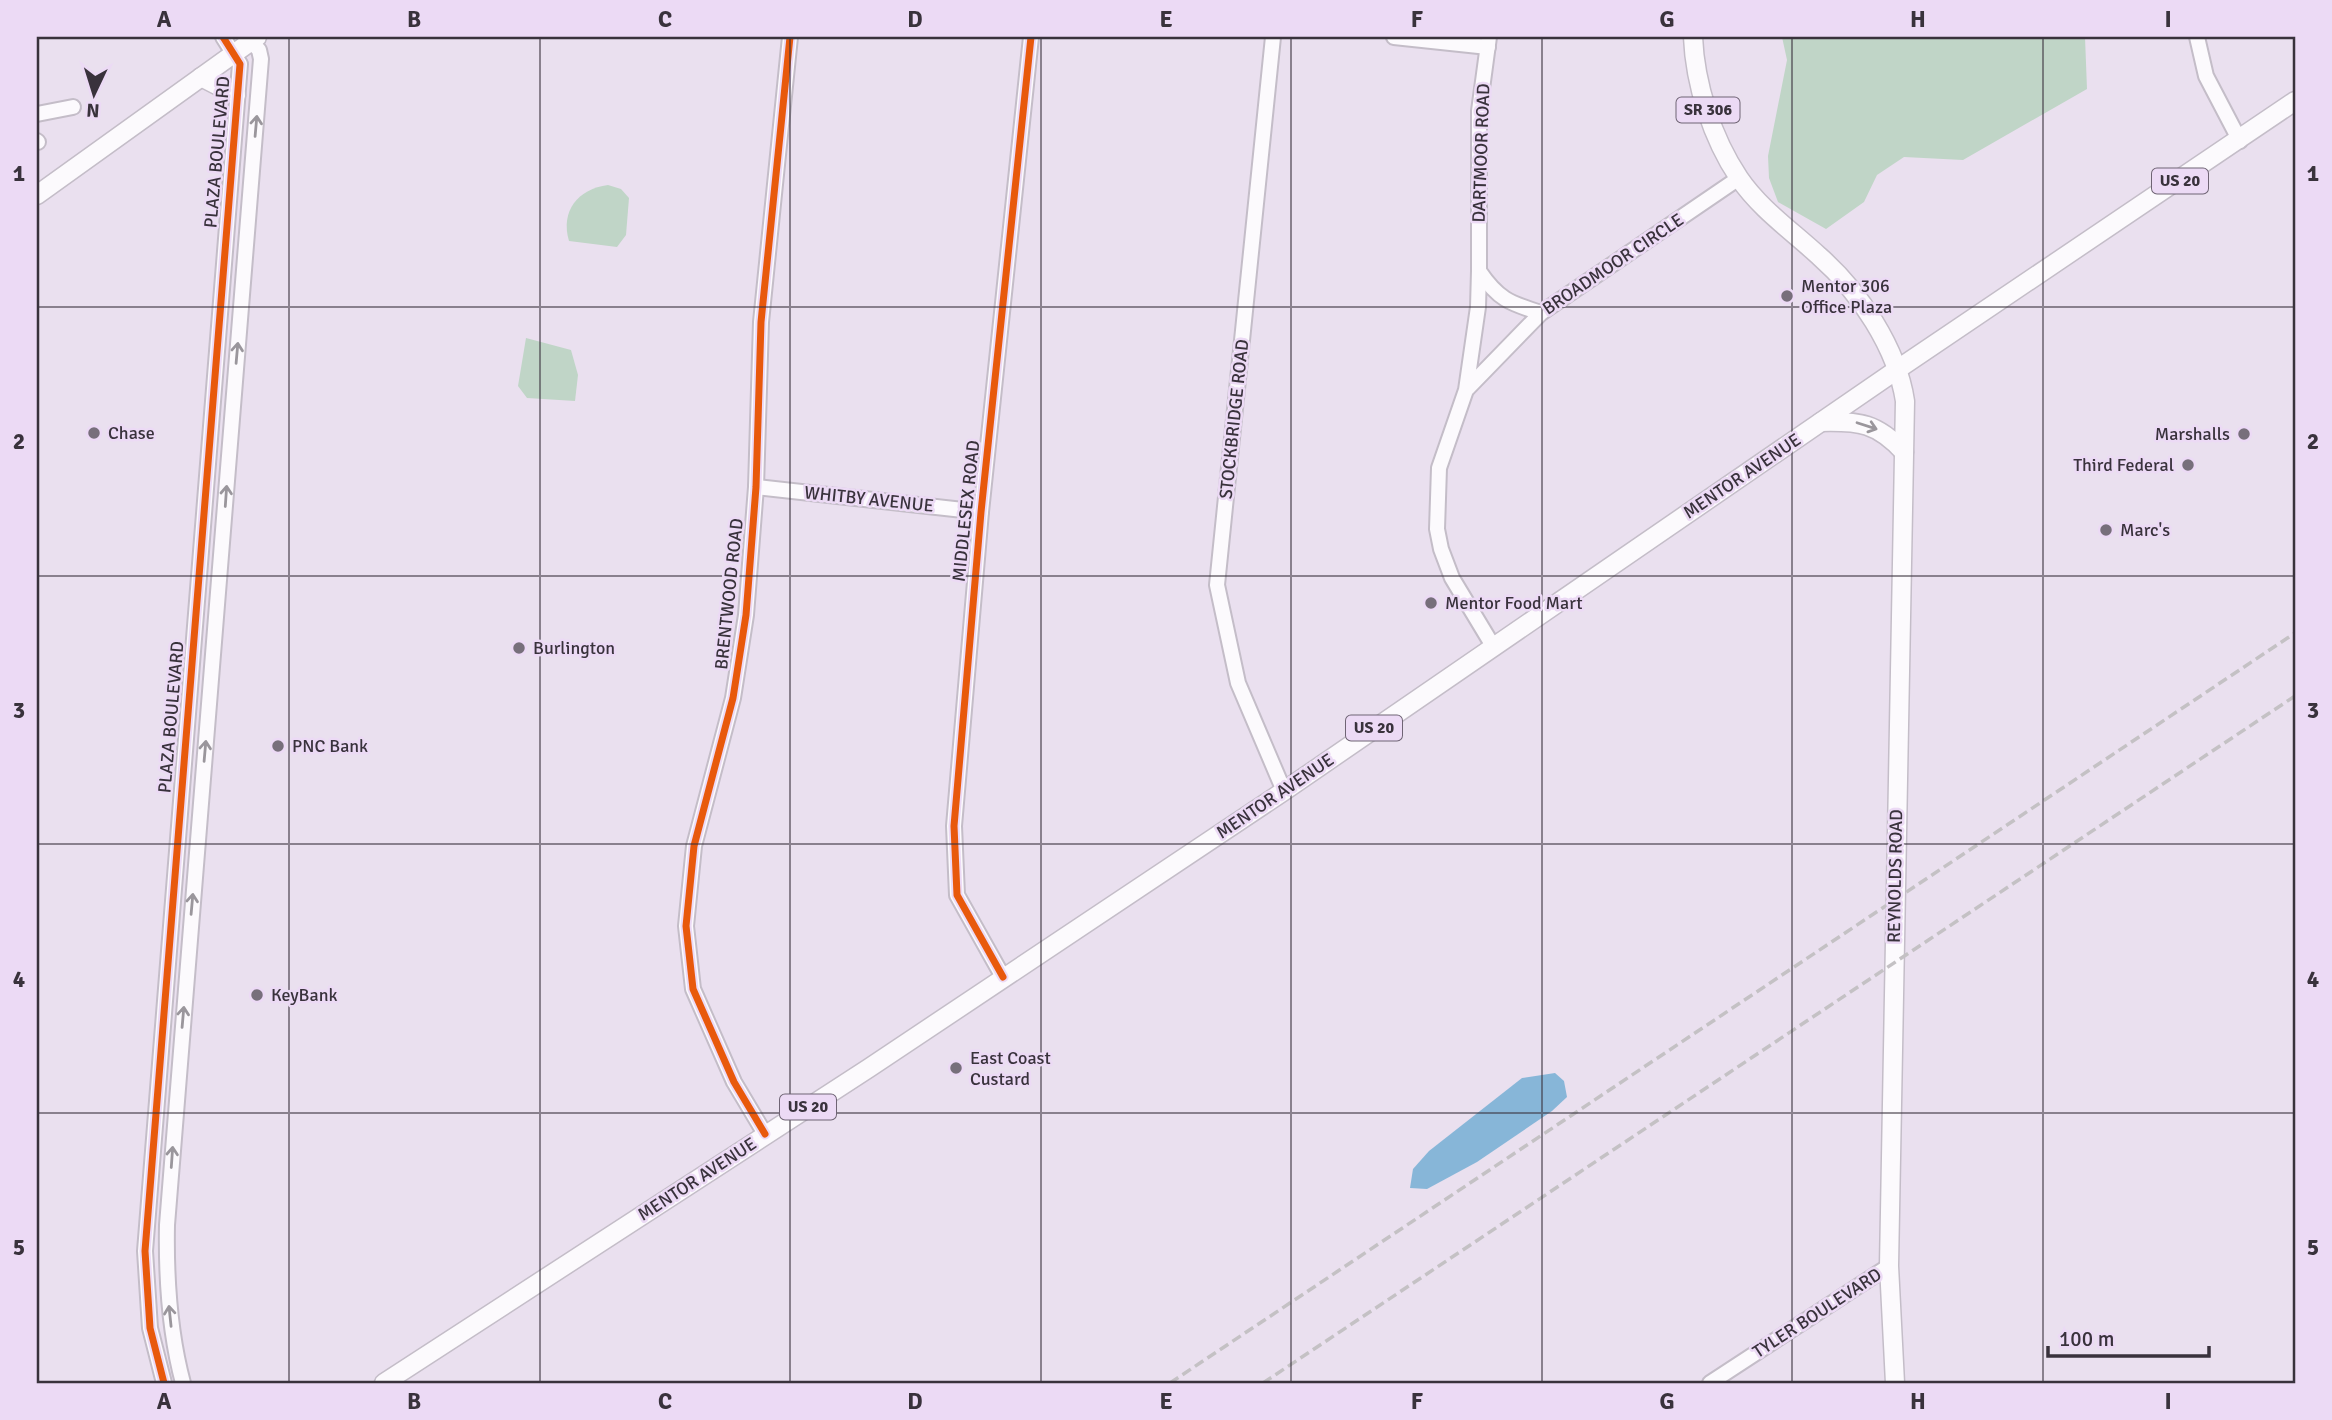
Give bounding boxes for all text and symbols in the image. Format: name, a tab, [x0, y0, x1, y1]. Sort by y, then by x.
text: A	[157, 5, 172, 34]
text: B	[407, 5, 421, 34]
text: C	[658, 5, 672, 34]
text: D	[907, 5, 923, 34]
text: E	[1159, 5, 1173, 34]
text: F	[1411, 5, 1423, 34]
text: G	[1659, 5, 1675, 34]
text: H	[1910, 5, 1926, 34]
text: I	[2164, 5, 2172, 34]
north arrow	[60, 60, 130, 130]
street label: PLAZA BOULEVARD	[199, 75, 235, 229]
street label: DARTMOOR ROAD	[1468, 83, 1494, 223]
road number: SR 306	[1676, 97, 1740, 122]
text: N	[85, 98, 100, 122]
one-way arrow	[250, 115, 263, 138]
text: 1	[13, 159, 25, 188]
text: 1	[2307, 159, 2319, 188]
road number: US 20	[2152, 168, 2208, 194]
street label: BROADMOOR CIRCLE	[1538, 209, 1688, 319]
place label: Mentor 306 Office Plaza	[1801, 275, 1892, 318]
marker: Mentor 306 Office Plaza	[1779, 288, 1795, 304]
street label: STOCKBRIDGE ROAD	[1215, 338, 1253, 500]
one-way arrow	[231, 342, 244, 365]
one-way arrow	[1855, 421, 1877, 433]
place label: Chase	[108, 422, 155, 444]
place label: Marshalls	[2155, 423, 2230, 445]
marker: Chase	[86, 425, 102, 441]
marker: Marshalls	[2236, 426, 2252, 442]
text: 2	[13, 427, 25, 456]
text: 2	[2307, 427, 2319, 456]
street label: MENTOR AVENUE	[1679, 429, 1805, 523]
street label: MIDDLESEX ROAD	[948, 439, 984, 583]
place label: Third Federal	[2073, 454, 2174, 476]
marker: Third Federal	[2180, 457, 2196, 473]
street label: WHITBY AVENUE	[803, 481, 935, 517]
one-way arrow	[220, 486, 233, 508]
street label: BRENTWOOD ROAD	[710, 517, 748, 671]
place label: Marc's	[2120, 519, 2170, 541]
marker: Marc's	[2098, 522, 2114, 538]
place label: Mentor Food Mart	[1445, 592, 1583, 614]
marker: Mentor Food Mart	[1423, 595, 1439, 611]
place label: Burlington	[533, 637, 615, 659]
street label: PLAZA BOULEVARD	[153, 640, 189, 794]
marker: Burlington	[511, 640, 527, 656]
text: 3	[13, 696, 25, 725]
text: 3	[2307, 696, 2319, 725]
road number: US 20	[1346, 716, 1402, 740]
place label: PNC Bank	[292, 735, 368, 757]
marker: PNC Bank	[270, 738, 286, 754]
one-way arrow	[199, 740, 212, 763]
street label: MENTOR AVENUE	[1212, 749, 1338, 843]
street label: REYNOLDS ROAD	[1883, 809, 1907, 943]
one-way arrow	[186, 893, 199, 916]
text: 4	[13, 965, 25, 994]
text: 4	[2307, 965, 2319, 994]
place label: KeyBank	[271, 984, 338, 1006]
marker: KeyBank	[249, 987, 265, 1003]
one-way arrow	[177, 1007, 190, 1029]
place label: East Coast Custard	[970, 1047, 1051, 1090]
marker: East Coast Custard	[948, 1060, 964, 1076]
road number: US 20	[780, 1094, 836, 1120]
street label: MENTOR AVENUE	[634, 1132, 760, 1226]
one-way arrow	[166, 1146, 179, 1168]
text: 5	[13, 1233, 25, 1262]
text: 5	[2307, 1233, 2319, 1262]
street label: TYLER BOULEVARD	[1749, 1263, 1885, 1363]
one-way arrow	[163, 1306, 176, 1328]
scale bar	[2048, 1315, 2210, 1359]
text: 100 m	[2059, 1326, 2114, 1352]
text: A	[157, 1387, 172, 1416]
text: B	[407, 1387, 421, 1416]
text: C	[658, 1387, 672, 1416]
text: D	[907, 1387, 923, 1416]
text: E	[1159, 1387, 1173, 1416]
text: F	[1411, 1387, 1423, 1416]
text: G	[1659, 1387, 1675, 1416]
text: H	[1910, 1387, 1926, 1416]
text: I	[2164, 1387, 2172, 1416]

